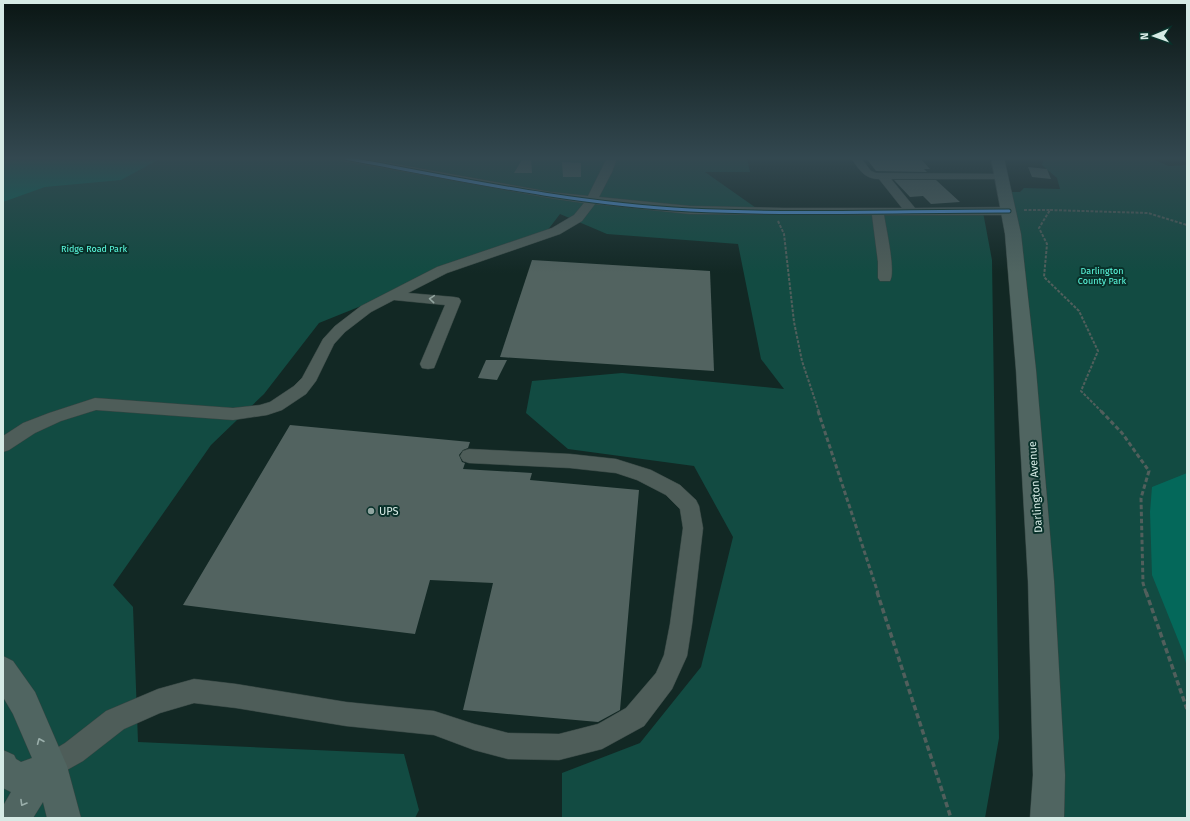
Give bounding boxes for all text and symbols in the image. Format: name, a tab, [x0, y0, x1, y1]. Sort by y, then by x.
north arrow	[1134, 16, 1174, 56]
text: N	[1138, 32, 1151, 40]
park label: Ridge Road Park	[61, 244, 127, 254]
park label: Darlington County Park	[1078, 266, 1127, 286]
one-way arrow	[429, 295, 435, 304]
street label: Darlington Avenue	[1026, 441, 1045, 533]
place label: UPS	[379, 505, 398, 518]
marker: UPS	[366, 506, 376, 516]
one-way arrow	[37, 737, 45, 745]
one-way arrow	[21, 799, 28, 806]

